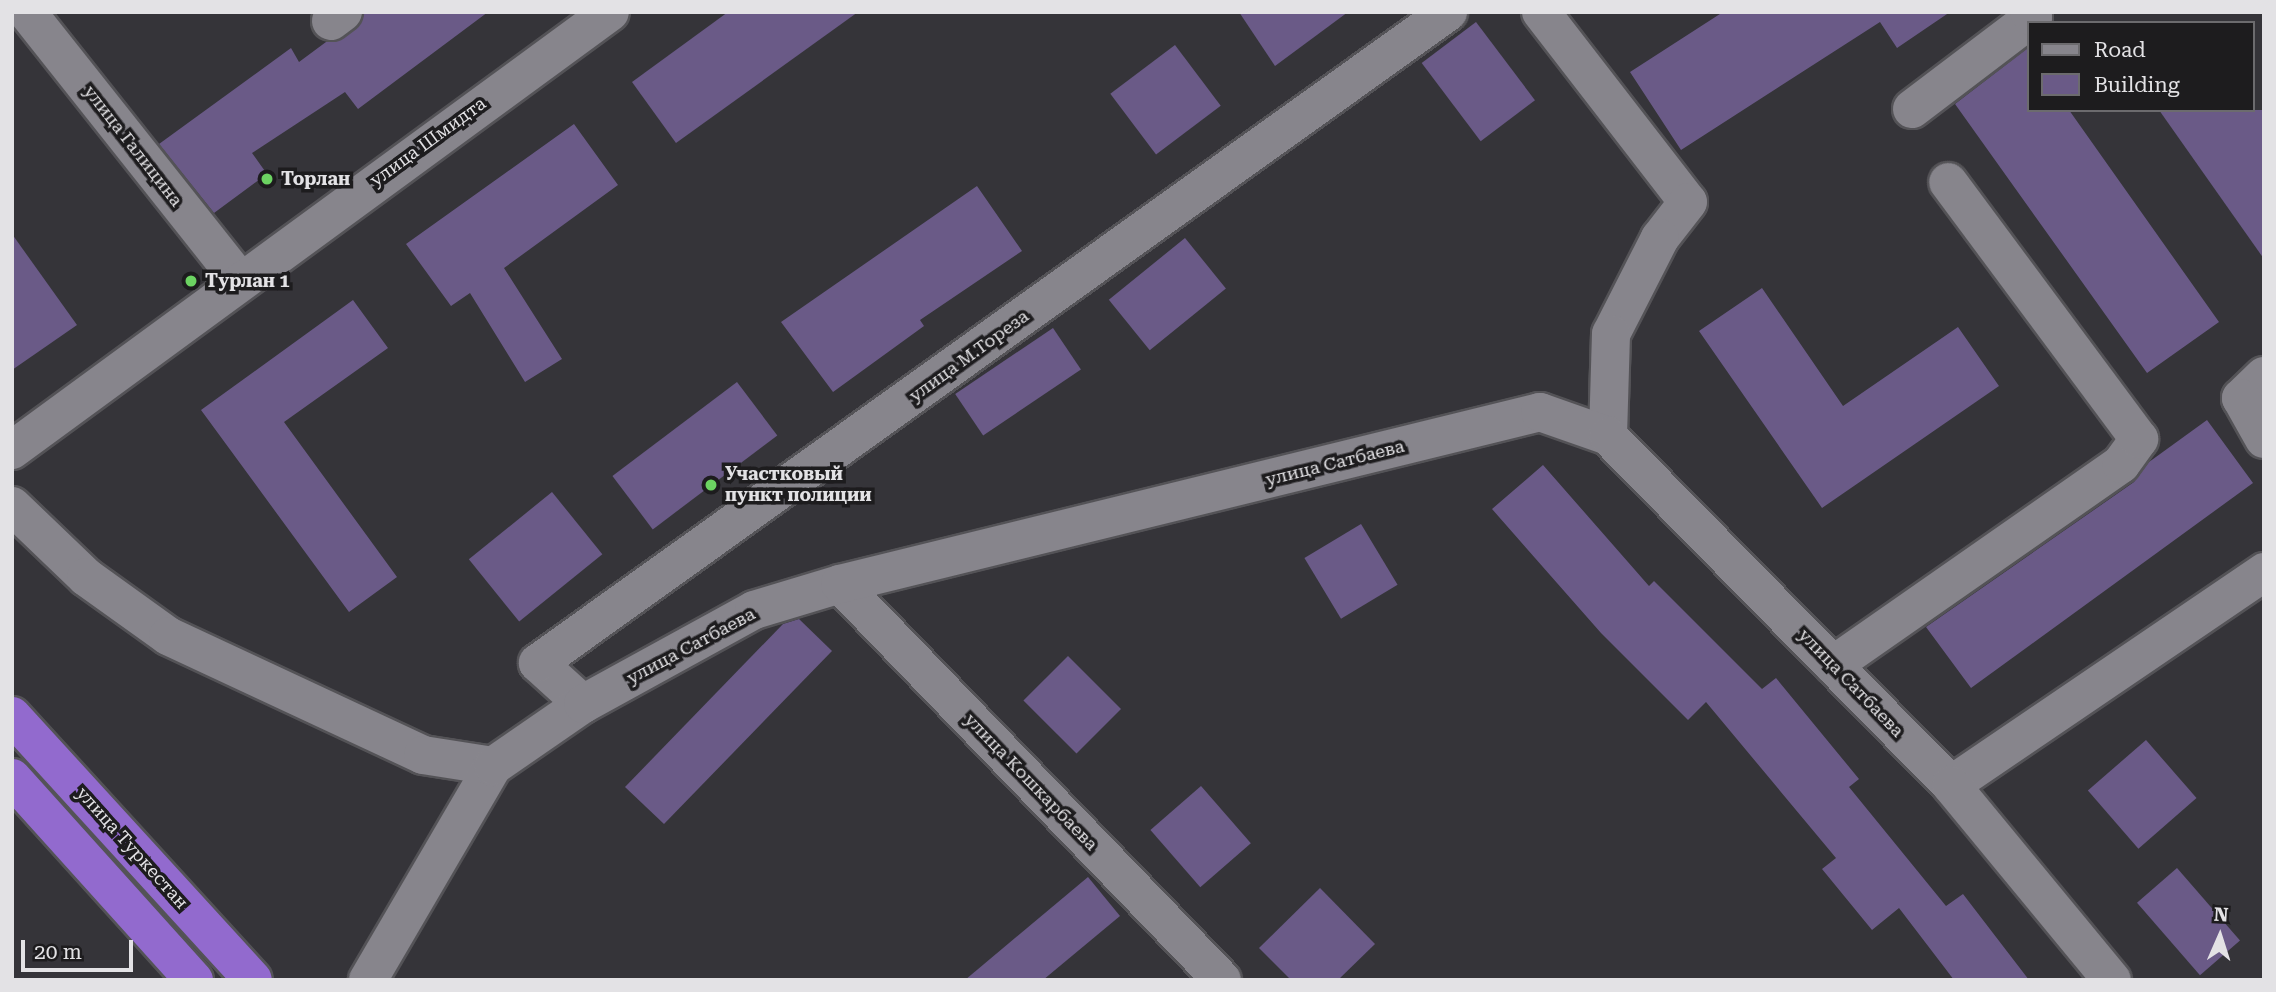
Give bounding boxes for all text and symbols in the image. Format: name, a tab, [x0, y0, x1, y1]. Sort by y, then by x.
legend	[2028, 21, 2255, 112]
text: Road	[2094, 38, 2146, 62]
text: Building	[2094, 73, 2180, 97]
street label: улица Галицина	[79, 81, 187, 211]
street label: улица Шмидта	[366, 93, 490, 191]
place label: Торлан	[281, 168, 350, 190]
marker: Торлан	[259, 171, 275, 187]
place label: Турлан 1	[205, 270, 290, 292]
marker: Турлан 1	[183, 273, 199, 289]
street label: улица М.Тореза	[905, 305, 1033, 407]
street label: улица Сатбаева	[1263, 435, 1407, 491]
place label: Участковый пункт полиции	[725, 464, 872, 506]
marker: Участковый пункт полиции	[703, 477, 719, 493]
street label: улица Сатбаева	[623, 603, 759, 689]
street label: улица Сатбаева	[1794, 624, 1908, 742]
street label: улица Кошкарбаева	[960, 709, 1102, 855]
street label: улица Туркестан	[72, 783, 192, 913]
north arrow	[2185, 901, 2255, 971]
text: N	[2213, 903, 2229, 926]
scale bar	[24, 926, 136, 970]
text: 20 m	[34, 940, 82, 964]

